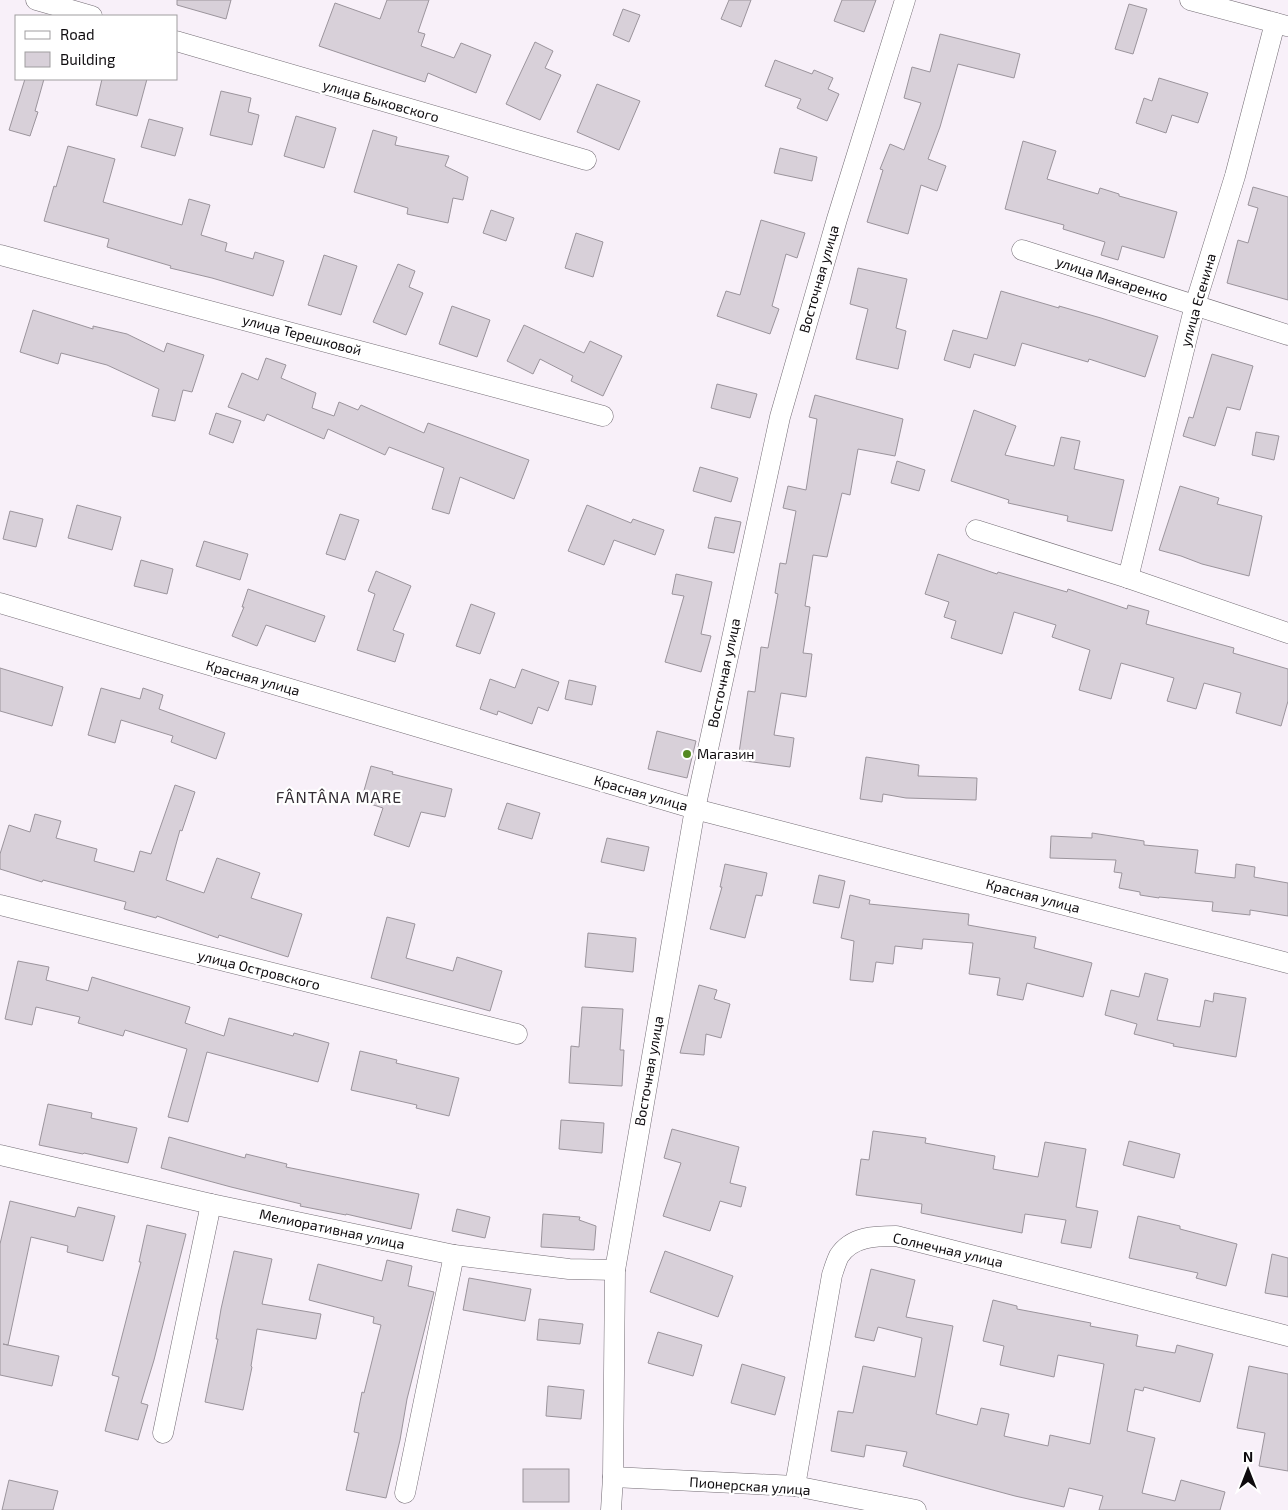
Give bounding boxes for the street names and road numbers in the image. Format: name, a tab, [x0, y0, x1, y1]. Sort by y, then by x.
street label: улица Быковского	[321, 76, 441, 125]
street label: Восточная улица	[795, 223, 842, 335]
street label: улица Есенина	[1176, 251, 1219, 349]
street label: улица Макаренко	[1054, 252, 1170, 305]
street label: улица Терешковой	[241, 310, 364, 359]
street label: Восточная улица	[704, 617, 743, 729]
street label: Красная улица	[204, 656, 302, 699]
street label: Красная улица	[592, 771, 690, 814]
street label: Красная улица	[984, 875, 1082, 916]
street label: улица Островского	[196, 946, 322, 993]
street label: Восточная улица	[630, 1015, 667, 1127]
street label: Мелиоративная улица	[258, 1205, 406, 1252]
street label: Солнечная улица	[891, 1229, 1005, 1270]
street label: Пионерская улица	[689, 1473, 811, 1498]

